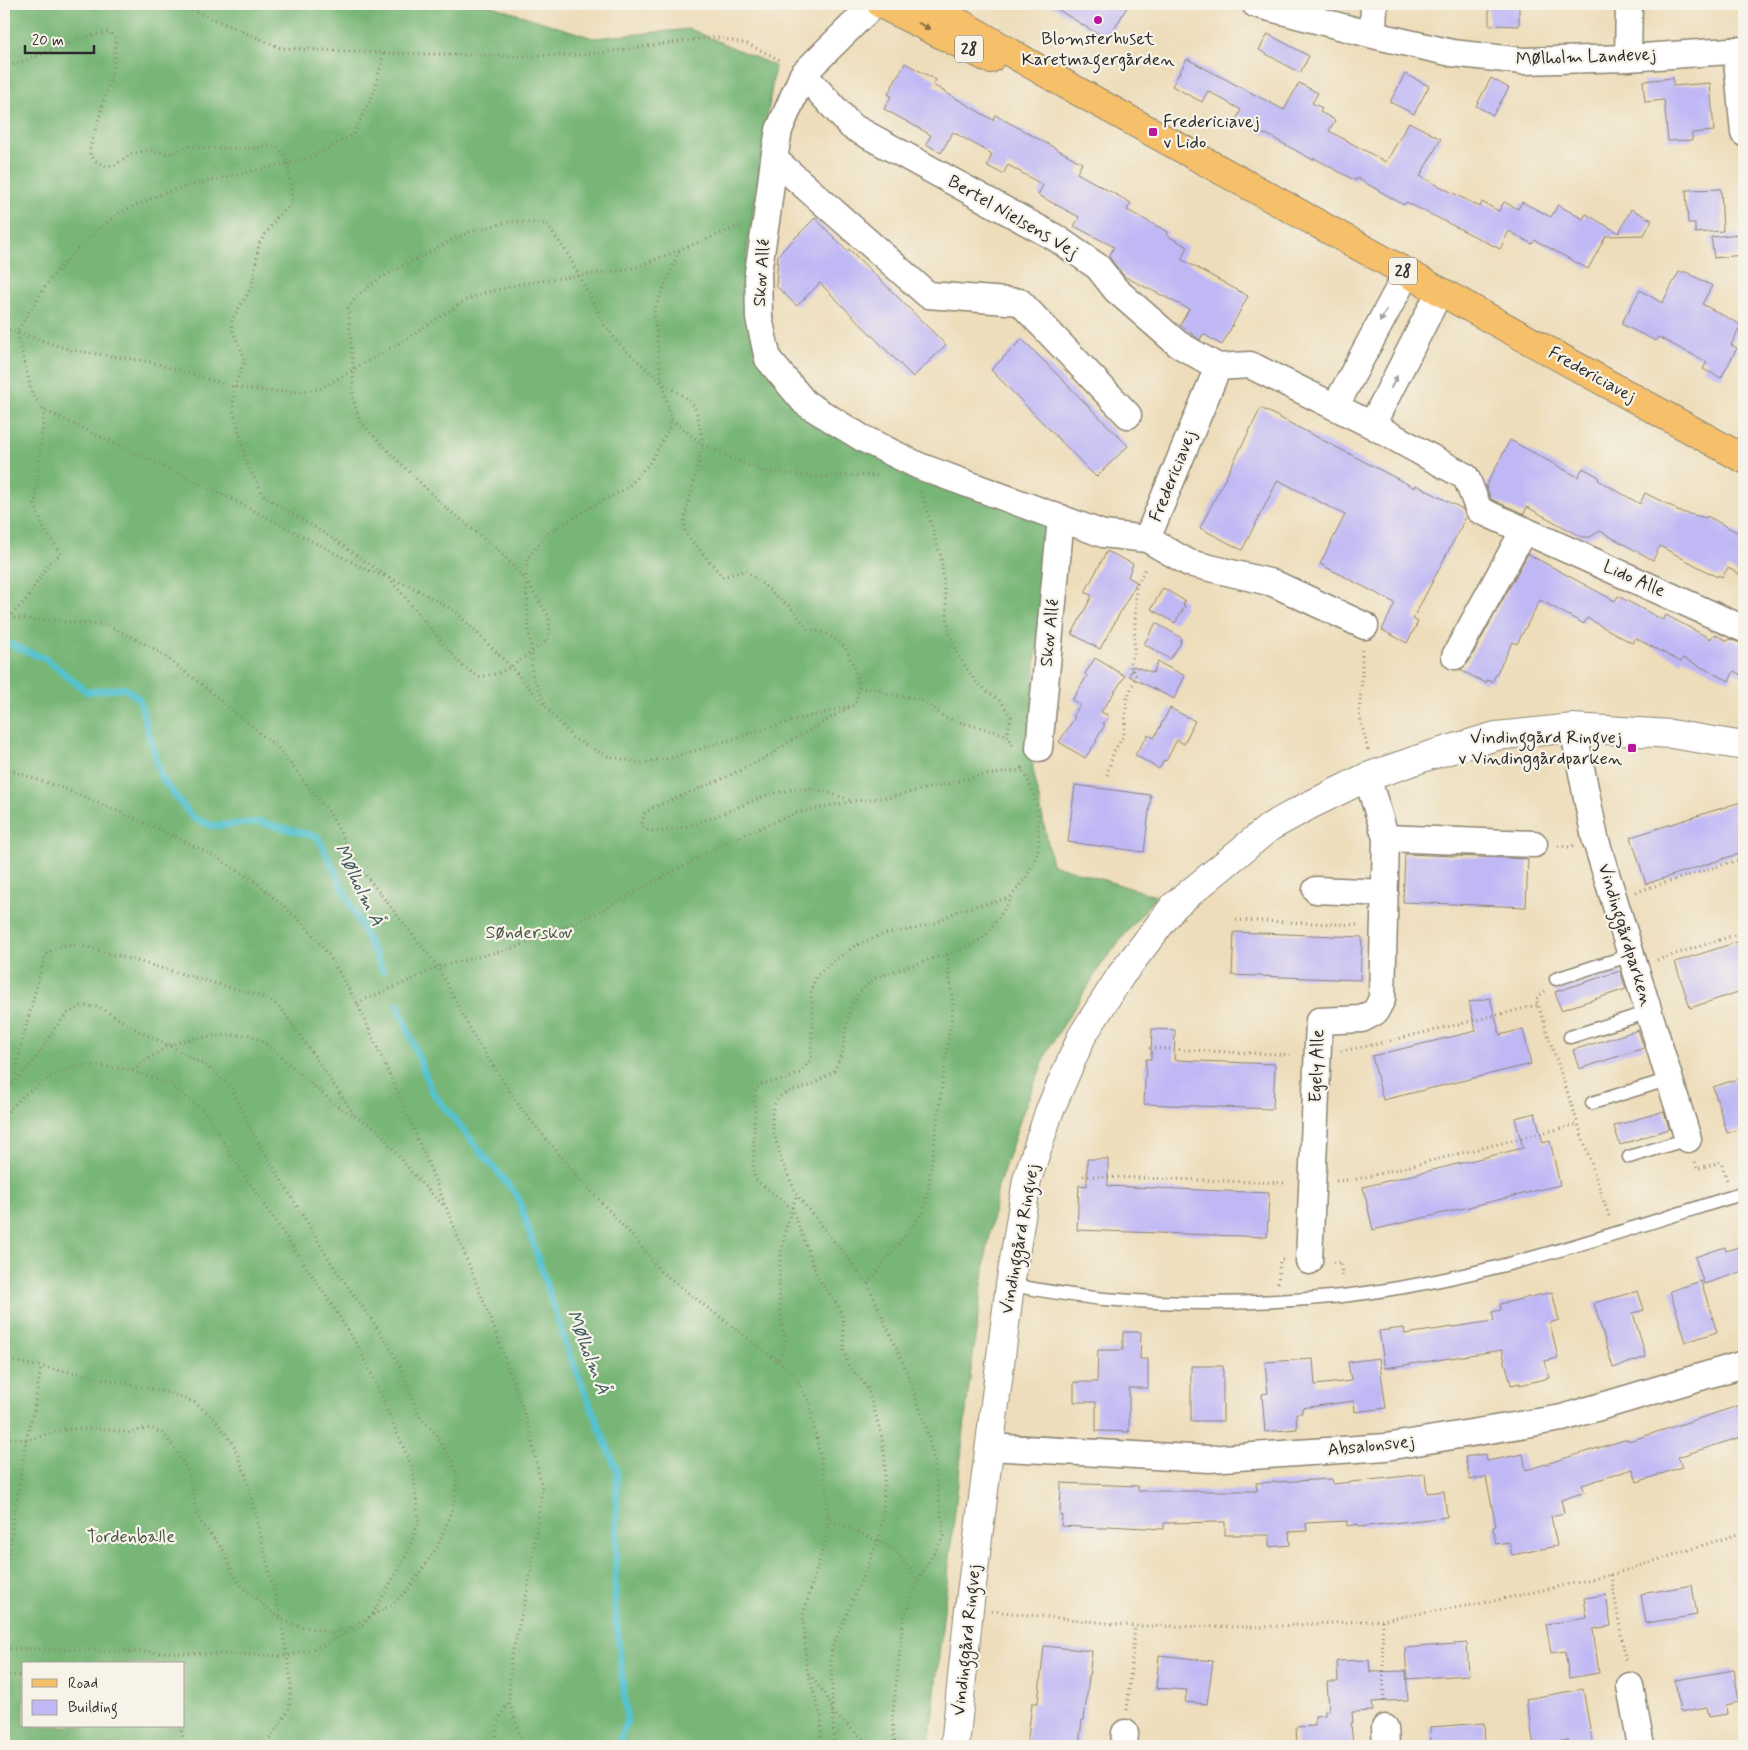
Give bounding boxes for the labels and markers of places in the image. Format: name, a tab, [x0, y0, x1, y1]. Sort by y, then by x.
marker: Blomsterhuset Karetmagergården	[1092, 14, 1104, 26]
place label: Blomsterhuset Karetmagergården	[1021, 27, 1175, 74]
place label: Fredericiavej v Lido	[1163, 110, 1260, 155]
marker: Fredericiavej v Lido	[1147, 126, 1159, 138]
place label: Vindinggård Ringvej v Vindinggårdparken	[1458, 726, 1622, 772]
marker: Vindinggård Ringvej v Vindinggårdparken	[1626, 742, 1638, 754]

